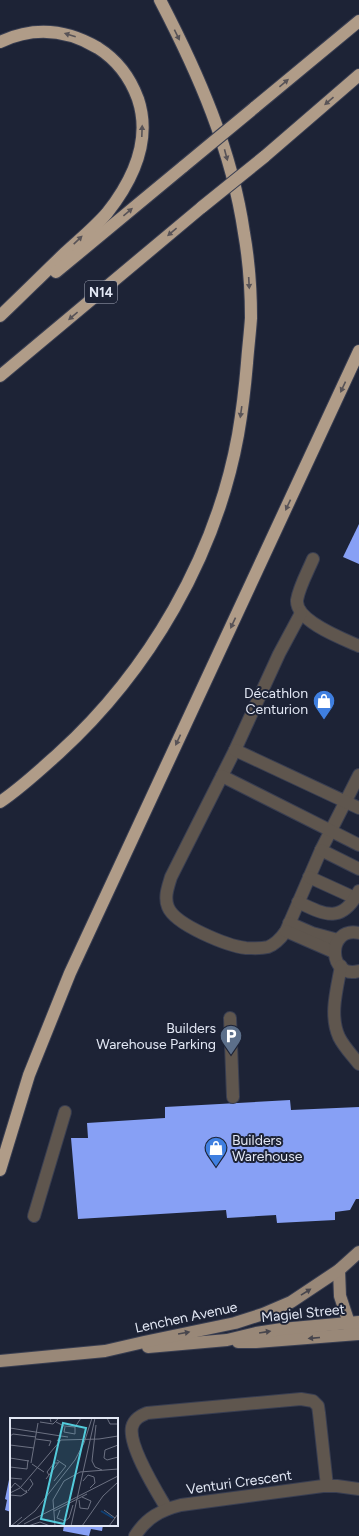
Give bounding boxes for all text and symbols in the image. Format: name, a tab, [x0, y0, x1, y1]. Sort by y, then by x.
one-way arrow	[174, 29, 180, 41]
one-way arrow	[64, 32, 76, 38]
one-way arrow	[279, 78, 290, 87]
one-way arrow	[324, 96, 335, 105]
one-way arrow	[139, 124, 145, 137]
one-way arrow	[224, 149, 230, 161]
one-way arrow	[123, 208, 133, 216]
one-way arrow	[167, 227, 177, 237]
one-way arrow	[73, 235, 83, 245]
one-way arrow	[246, 277, 252, 290]
road number: N14	[85, 281, 117, 303]
one-way arrow	[67, 311, 78, 320]
one-way arrow	[340, 381, 346, 392]
one-way arrow	[238, 406, 244, 418]
one-way arrow	[285, 499, 291, 510]
one-way arrow	[230, 617, 236, 628]
place label: Décathlon Centurion	[244, 685, 308, 718]
shop icon: Décathlon Centurion	[311, 688, 337, 721]
one-way arrow	[175, 735, 181, 746]
place label: Builders Warehouse Parking	[96, 1020, 216, 1053]
parking icon: Builders Warehouse Parking	[218, 1023, 244, 1056]
place label: Builders Warehouse	[232, 1132, 303, 1165]
shop icon: Builders Warehouse	[203, 1135, 229, 1168]
one-way arrow	[300, 1289, 312, 1296]
street label: Lenchen Avenue	[133, 1298, 239, 1337]
street label: Magiel Street	[260, 1301, 346, 1326]
one-way arrow	[259, 1329, 271, 1335]
one-way arrow	[178, 1330, 190, 1336]
one-way arrow	[308, 1334, 320, 1341]
inset map	[10, 1418, 118, 1526]
street label: Venturi Crescent	[185, 1467, 293, 1498]

